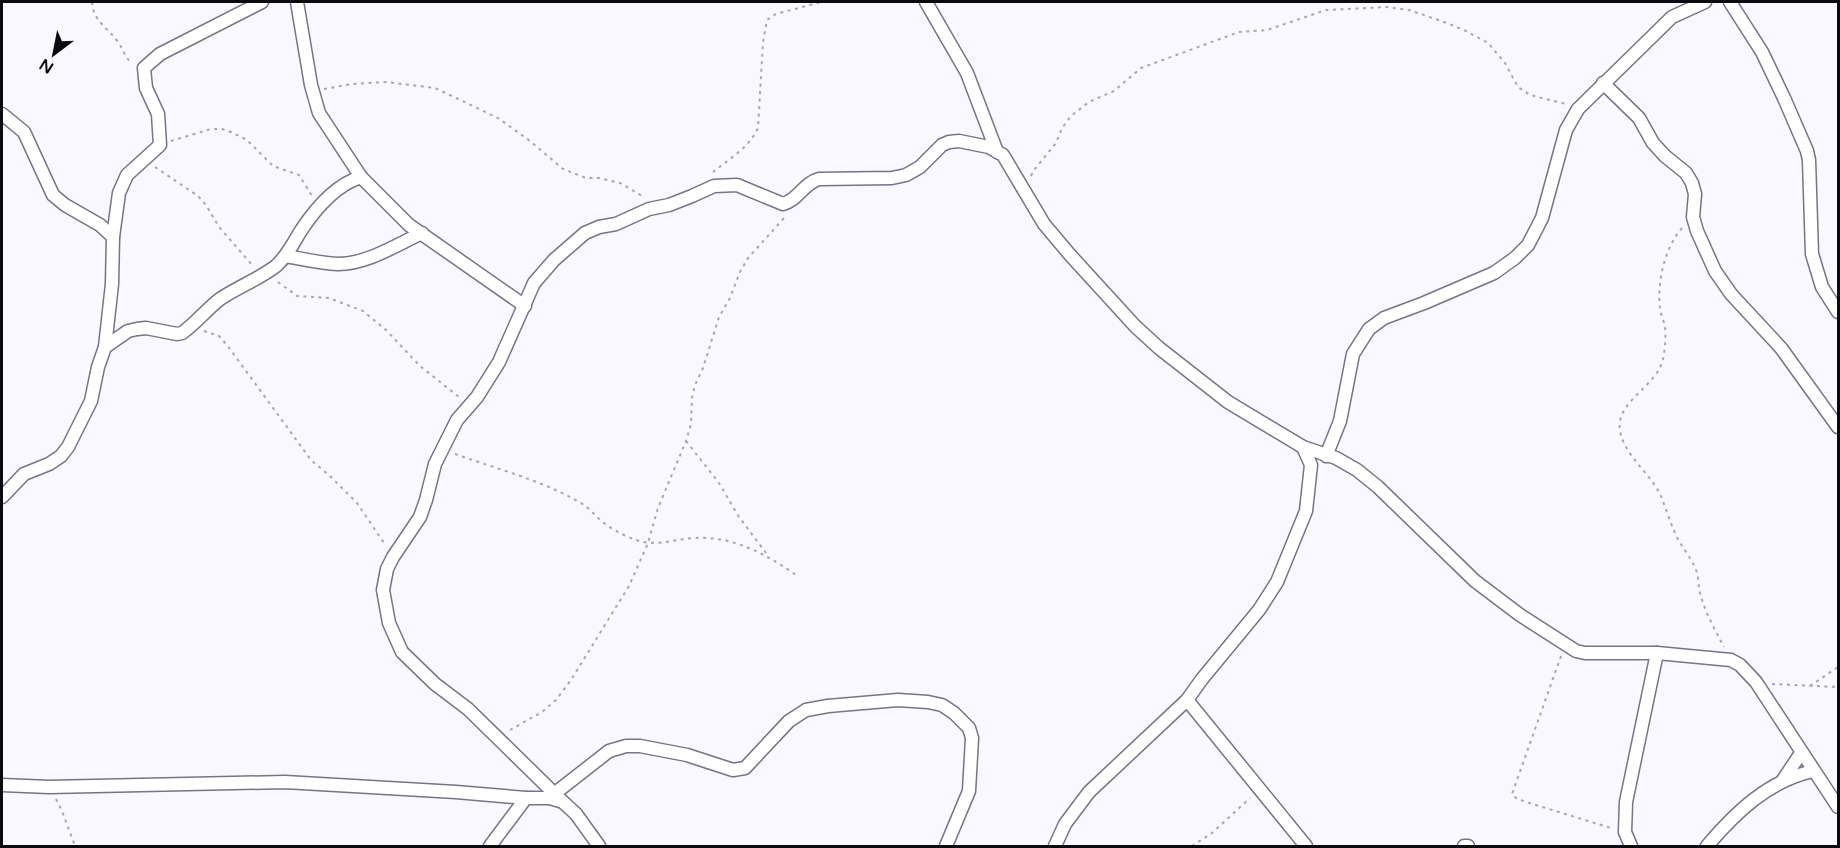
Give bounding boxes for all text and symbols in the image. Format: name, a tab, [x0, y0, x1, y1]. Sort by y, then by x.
north arrow	[24, 24, 84, 84]
text: N	[36, 54, 57, 78]

